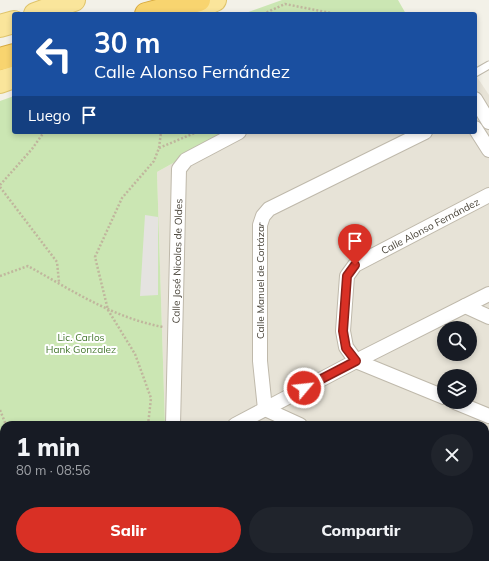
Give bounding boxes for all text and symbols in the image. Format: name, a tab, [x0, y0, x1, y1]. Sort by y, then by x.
text: 30 m	[94, 25, 160, 60]
icon: left	[28, 28, 80, 80]
text: Calle Alonso Fernández	[94, 60, 290, 83]
icon: arrive	[78, 104, 100, 126]
text: Luego	[28, 106, 70, 125]
street label: Calle Alonso Fernández	[379, 195, 481, 257]
street label: Calle José Nicolas de Oldes	[169, 199, 185, 324]
street label: Calle Manuel de Cortázar	[254, 220, 267, 339]
pin	[338, 224, 372, 265]
icon: arrive	[344, 230, 366, 252]
map controls	[437, 321, 477, 409]
button: search	[437, 321, 477, 361]
park label: Lic. Carlos Hank Gonzalez	[46, 331, 116, 356]
position arrow	[283, 367, 325, 409]
button: layers	[437, 369, 477, 409]
text: 1 min	[16, 432, 80, 462]
button: close	[431, 434, 473, 476]
text: 80 m · 08:56	[16, 462, 90, 478]
button: Salir	[16, 507, 241, 553]
button: Compartir	[249, 507, 473, 553]

